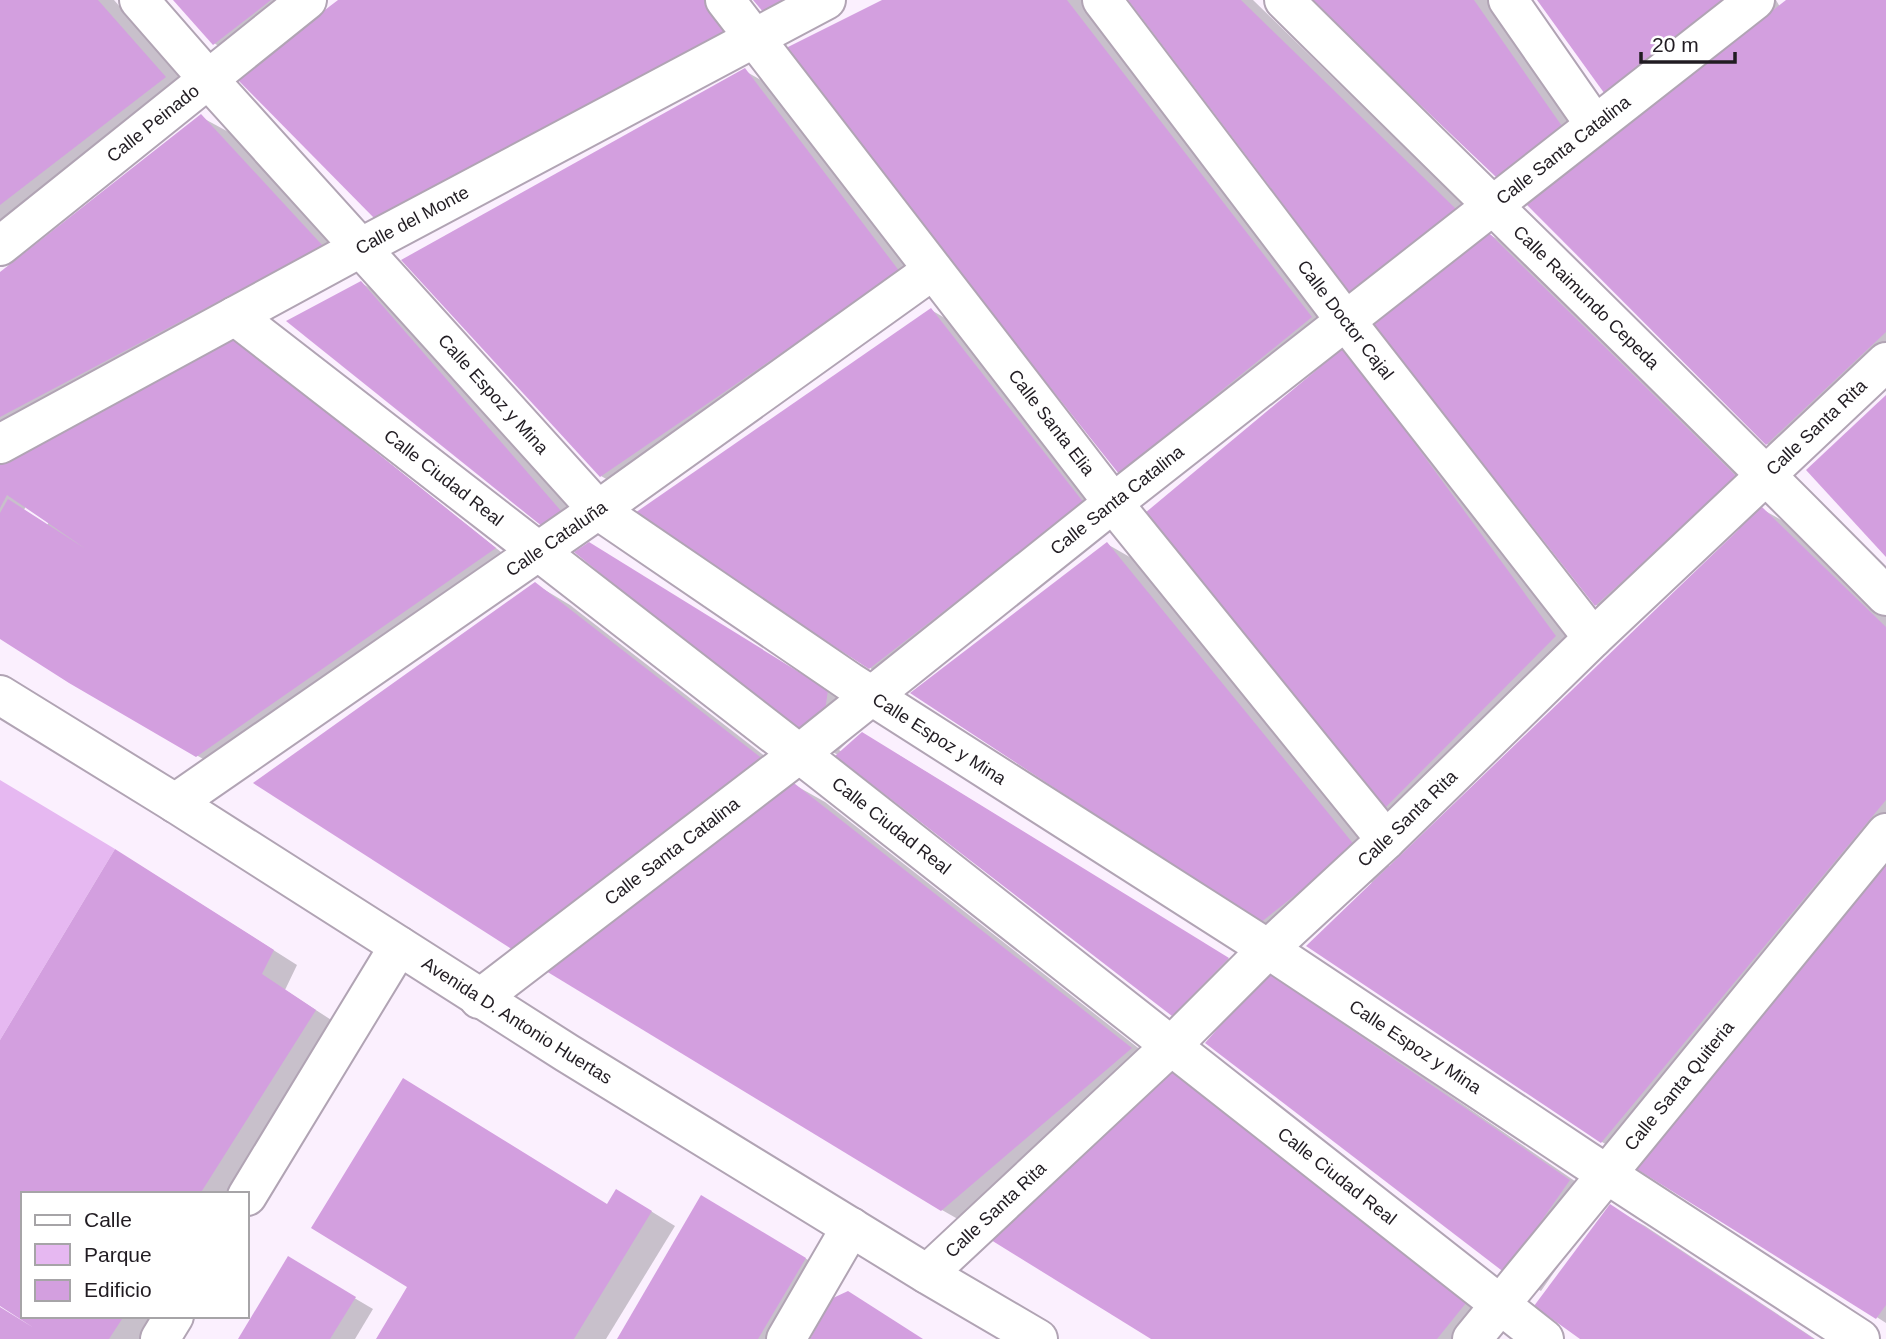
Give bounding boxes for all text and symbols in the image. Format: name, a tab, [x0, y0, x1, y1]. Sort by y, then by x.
scale bar	[1641, 21, 1736, 65]
text: 20 m	[1652, 33, 1699, 56]
street label: Calle Peinado	[103, 81, 203, 166]
street label: Calle Santa Catalina	[1492, 91, 1635, 209]
street label: Calle del Monte	[352, 182, 472, 258]
street label: Calle Raimundo Cepeda	[1509, 222, 1664, 374]
street label: Calle Doctor Cajal	[1293, 256, 1398, 384]
street label: Calle Espoz y Mina	[434, 330, 553, 459]
street label: Calle Santa Elia	[1004, 366, 1099, 480]
street label: Calle Santa Rita	[1762, 375, 1871, 479]
street label: Calle Ciudad Real	[380, 425, 507, 530]
street label: Calle Santa Catalina	[1047, 441, 1189, 559]
street label: Calle Cataluña	[502, 496, 612, 581]
street label: Calle Espoz y Mina	[869, 689, 1010, 789]
street label: Calle Santa Rita	[1354, 766, 1462, 871]
street label: Calle Ciudad Real	[828, 773, 954, 879]
street label: Calle Santa Catalina	[601, 793, 744, 909]
street label: Avenida D. Antonio Huertas	[418, 953, 616, 1088]
street label: Calle Espoz y Mina	[1345, 996, 1486, 1099]
street label: Calle Santa Quiteria	[1620, 1016, 1738, 1155]
street label: Calle Ciudad Real	[1274, 1124, 1400, 1229]
street label: Calle Santa Rita	[941, 1157, 1051, 1262]
legend	[21, 1192, 248, 1318]
text: Calle	[84, 1208, 132, 1231]
text: Parque	[84, 1243, 152, 1266]
text: Edificio	[84, 1278, 152, 1301]

